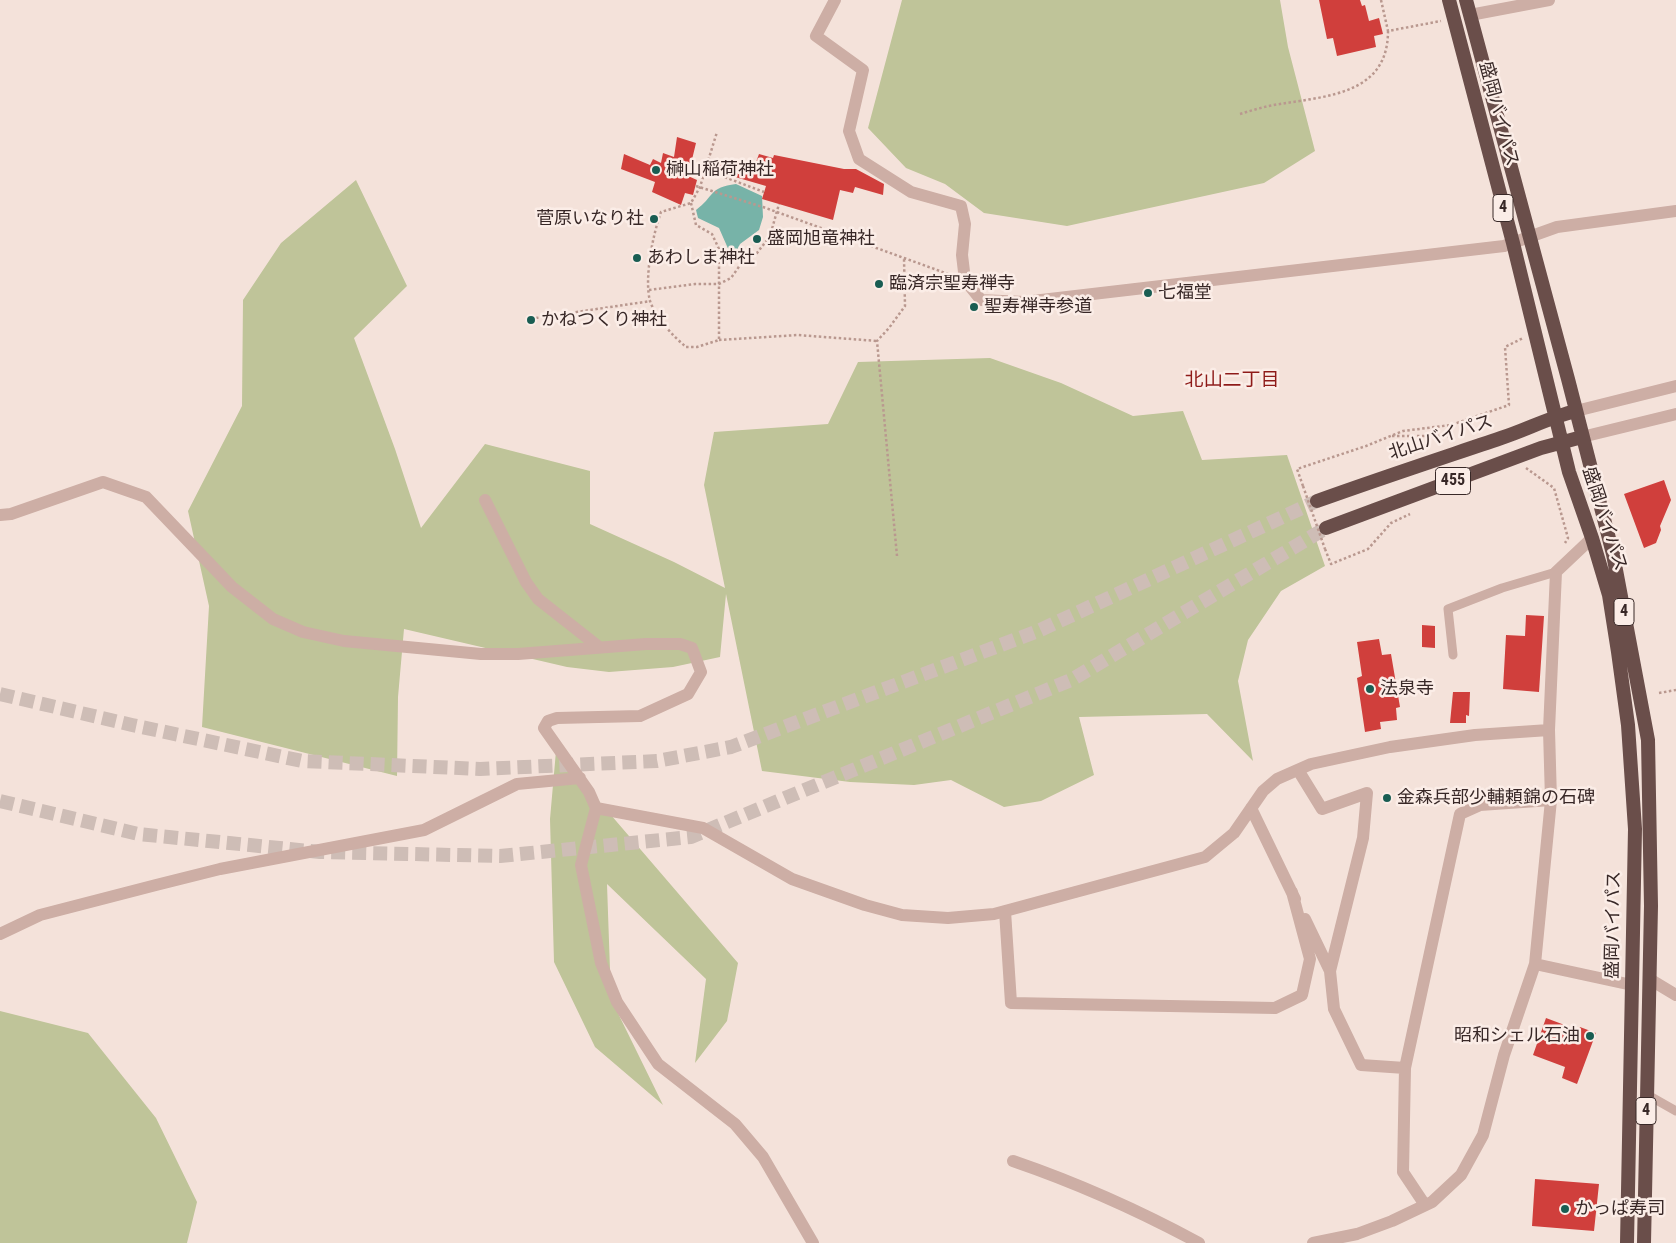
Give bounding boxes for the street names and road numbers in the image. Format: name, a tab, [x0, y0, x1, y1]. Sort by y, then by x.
street label: 盛岡バイパス	[1474, 59, 1522, 169]
road number: 4	[1493, 194, 1513, 222]
street label: 北山バイパス	[1386, 411, 1496, 465]
street label: 盛岡バイパス	[1577, 464, 1631, 574]
road number: 455	[1436, 468, 1470, 494]
road number: 4	[1614, 598, 1634, 626]
street label: 盛岡バイパス	[1602, 871, 1626, 979]
road number: 4	[1636, 1098, 1656, 1124]

